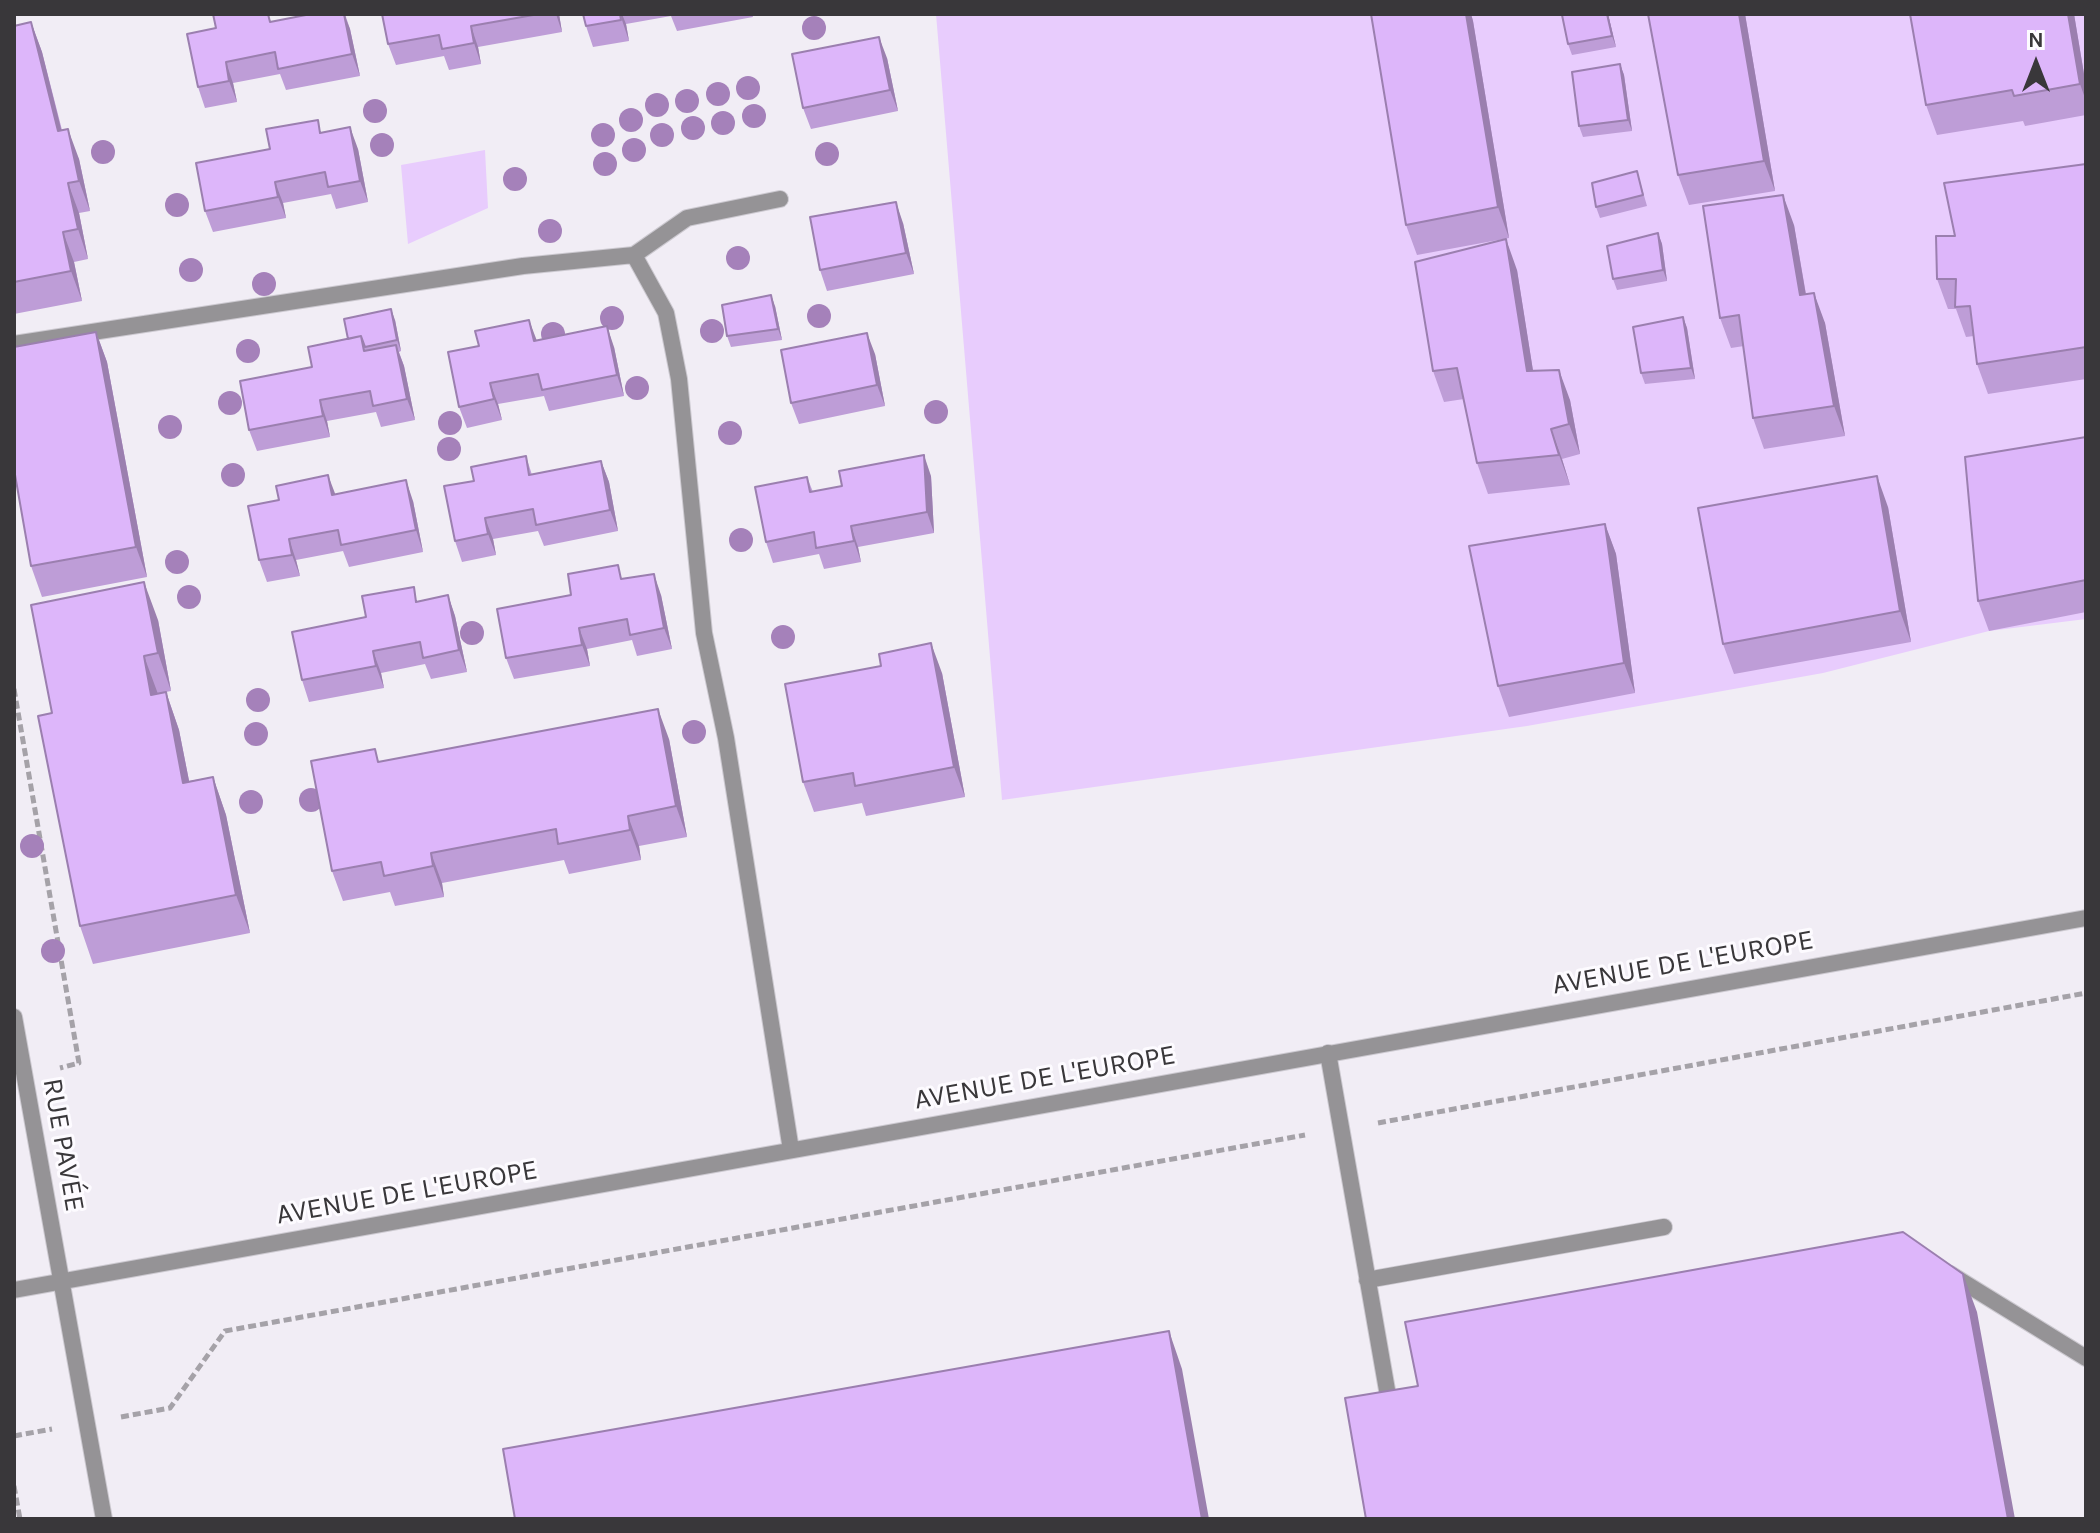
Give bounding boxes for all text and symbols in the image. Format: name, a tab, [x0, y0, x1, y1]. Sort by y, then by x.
north arrow	[1996, 24, 2076, 104]
text: N	[2028, 27, 2044, 53]
street label: AVENUE DE L'EUROPE	[1550, 923, 1816, 1003]
street label: AVENUE DE L'EUROPE	[912, 1038, 1178, 1118]
street label: RUE PAVÉE	[35, 1076, 91, 1214]
street label: AVENUE DE L'EUROPE	[274, 1153, 540, 1233]

